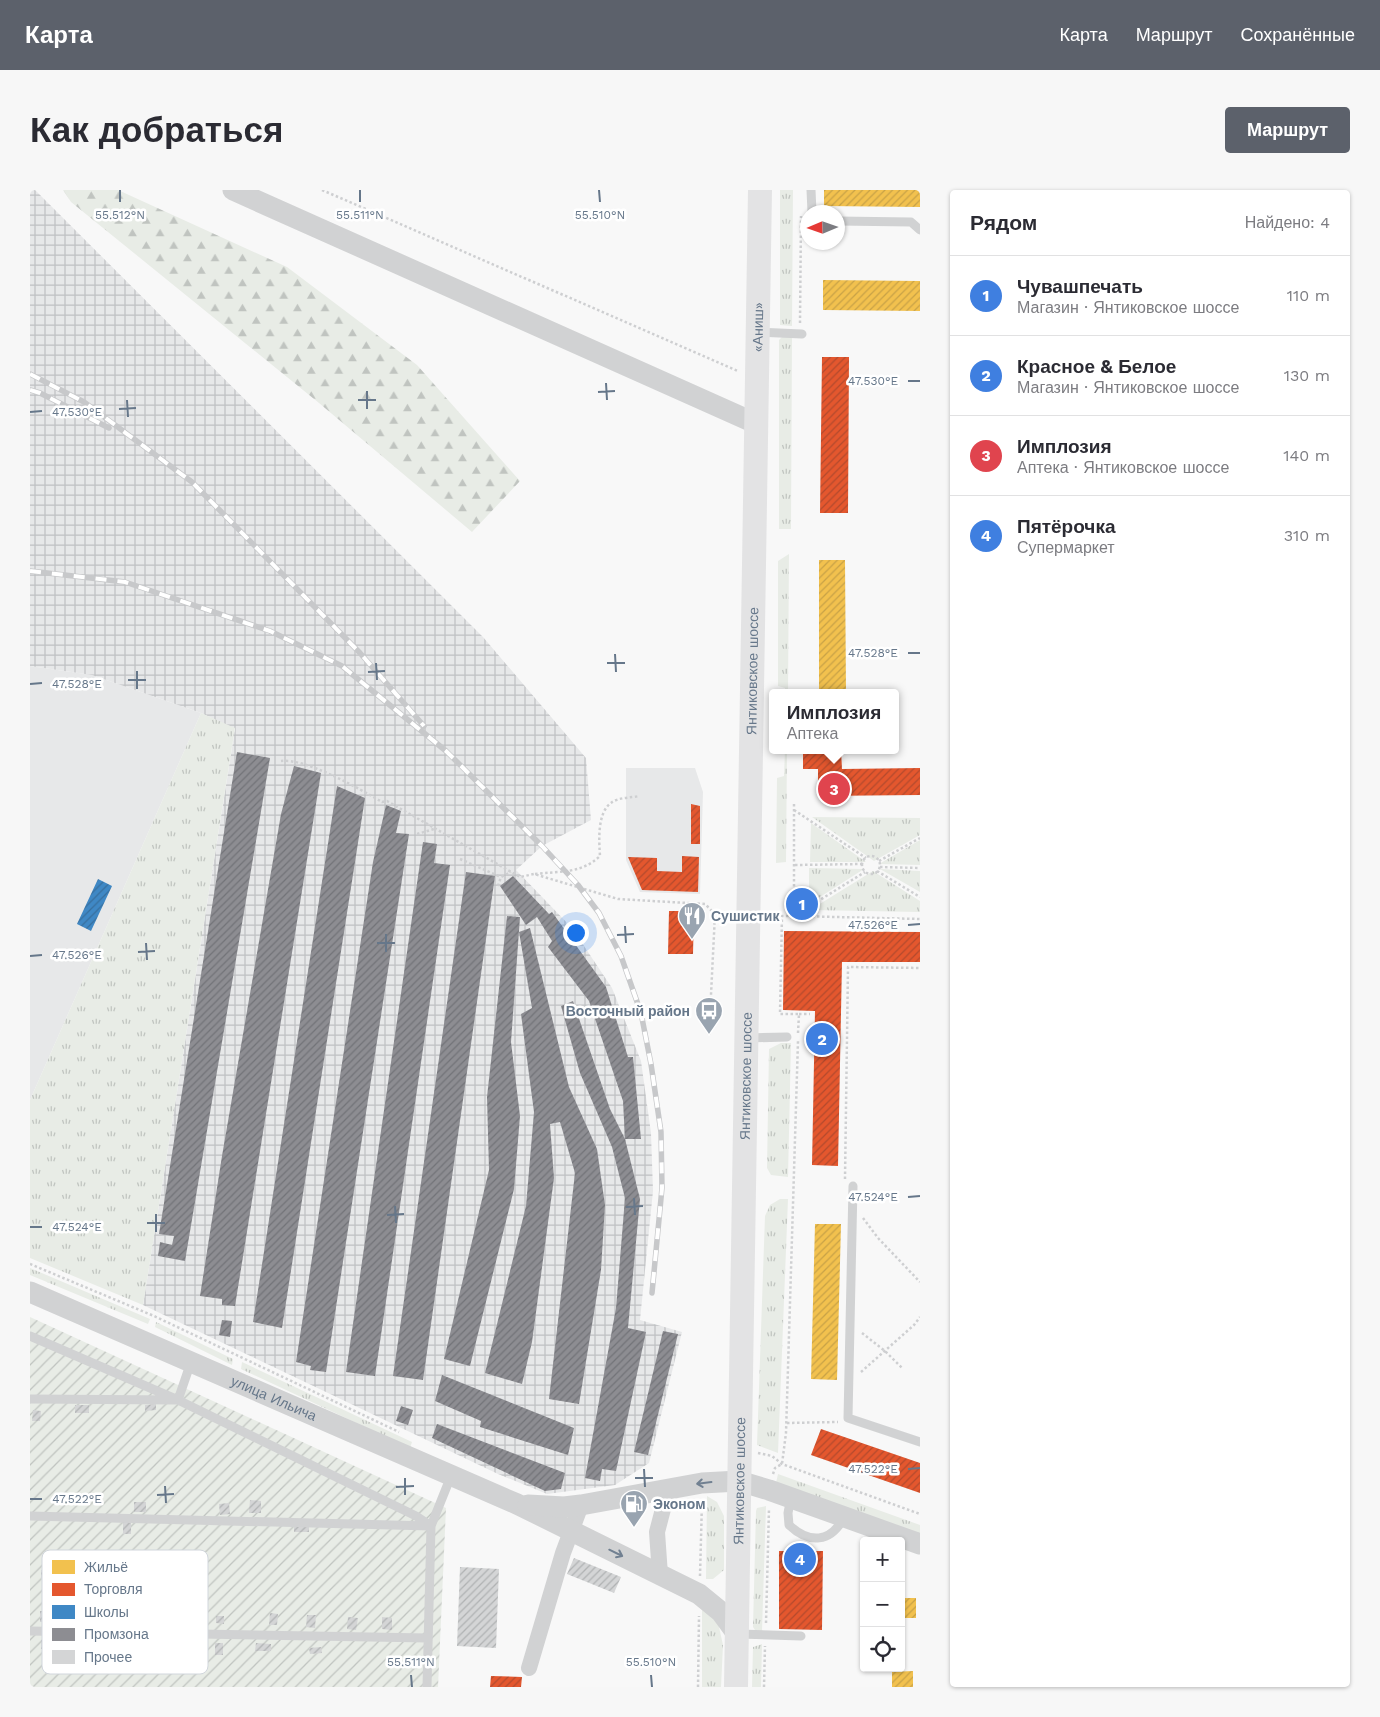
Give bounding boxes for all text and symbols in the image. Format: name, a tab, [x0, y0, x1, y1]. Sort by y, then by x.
text: Карта	[25, 21, 93, 49]
text: Карта	[1060, 24, 1108, 45]
text: Маршрут	[1136, 24, 1212, 45]
text: Сохранённые	[1240, 24, 1355, 45]
button: Маршрут	[1225, 107, 1350, 153]
text: Как добраться	[30, 109, 283, 151]
north arrow	[800, 205, 845, 250]
text: 55.512°N	[95, 208, 145, 222]
text: 55.511°N	[336, 208, 384, 222]
text: 55.510°N	[575, 208, 625, 222]
text: Рядом	[970, 210, 1037, 235]
text: Найдено: 4	[1245, 213, 1330, 232]
text: Чувашпечать	[1017, 275, 1143, 298]
text: 1	[983, 286, 989, 305]
text: 110 m	[1287, 286, 1330, 305]
text: Магазин · Янтиковское шоссе	[1017, 298, 1239, 317]
street label: «Аниш»	[749, 302, 766, 352]
text: Красное & Белое	[1017, 355, 1176, 378]
text: 2	[981, 366, 991, 385]
text: 130 m	[1284, 366, 1330, 385]
text: 47.530°E	[848, 374, 898, 388]
text: Магазин · Янтиковское шоссе	[1017, 378, 1239, 397]
text: 47.530°E	[52, 405, 102, 419]
text: Имплозия	[1017, 435, 1112, 458]
text: 3	[981, 446, 991, 465]
text: 140 m	[1283, 446, 1330, 465]
text: Аптека · Янтиковское шоссе	[1017, 458, 1229, 477]
text: Пятёрочка	[1017, 515, 1115, 538]
text: 4	[981, 526, 991, 545]
text: 310 m	[1284, 526, 1330, 545]
text: Супермаркет	[1017, 538, 1115, 557]
street label: Янтиковское шоссе	[743, 607, 761, 735]
text: 47.528°E	[848, 646, 898, 660]
text: 47.528°E	[52, 677, 102, 691]
popup	[769, 689, 899, 754]
text: Имплозия	[787, 701, 881, 724]
text: Аптека	[787, 724, 838, 743]
pin: 3	[818, 770, 850, 808]
pin: 1	[786, 885, 818, 923]
restaurant icon: Сушистик	[677, 901, 707, 940]
place label: Сушистик	[711, 908, 780, 924]
text: 47.526°E	[848, 918, 898, 932]
your location	[563, 920, 589, 946]
text: 47.526°E	[52, 948, 102, 962]
bus stop icon: Восточный район	[694, 996, 724, 1035]
place label: Восточный район	[566, 1003, 690, 1019]
street label: Янтиковское шоссе	[737, 1012, 755, 1140]
pin: 2	[806, 1020, 838, 1058]
text: 47.524°E	[848, 1190, 898, 1204]
text: 47.524°E	[52, 1220, 102, 1234]
street label: улица Ильича	[229, 1373, 319, 1424]
street label: Янтиковское шоссе	[730, 1417, 748, 1545]
text: 47.522°E	[848, 1462, 898, 1476]
one-way arrow	[696, 1478, 712, 1488]
fuel station icon: Эконом	[619, 1489, 649, 1528]
text: 47.522°E	[52, 1492, 102, 1506]
place label: Эконом	[653, 1496, 706, 1512]
map controls	[860, 1537, 905, 1672]
button: +	[860, 1537, 905, 1582]
pin: 4	[784, 1540, 816, 1578]
one-way arrow	[608, 1549, 623, 1558]
legend	[42, 1550, 208, 1674]
text: Жильё	[84, 1559, 128, 1575]
text: Торговля	[84, 1581, 142, 1597]
button: −	[860, 1582, 905, 1627]
text: Школы	[84, 1604, 129, 1620]
text: Промзона	[84, 1626, 149, 1642]
button: locate	[860, 1627, 905, 1672]
text: Прочее	[84, 1649, 132, 1665]
text: 55.511°N	[387, 1655, 435, 1669]
text: 55.510°N	[626, 1655, 676, 1669]

